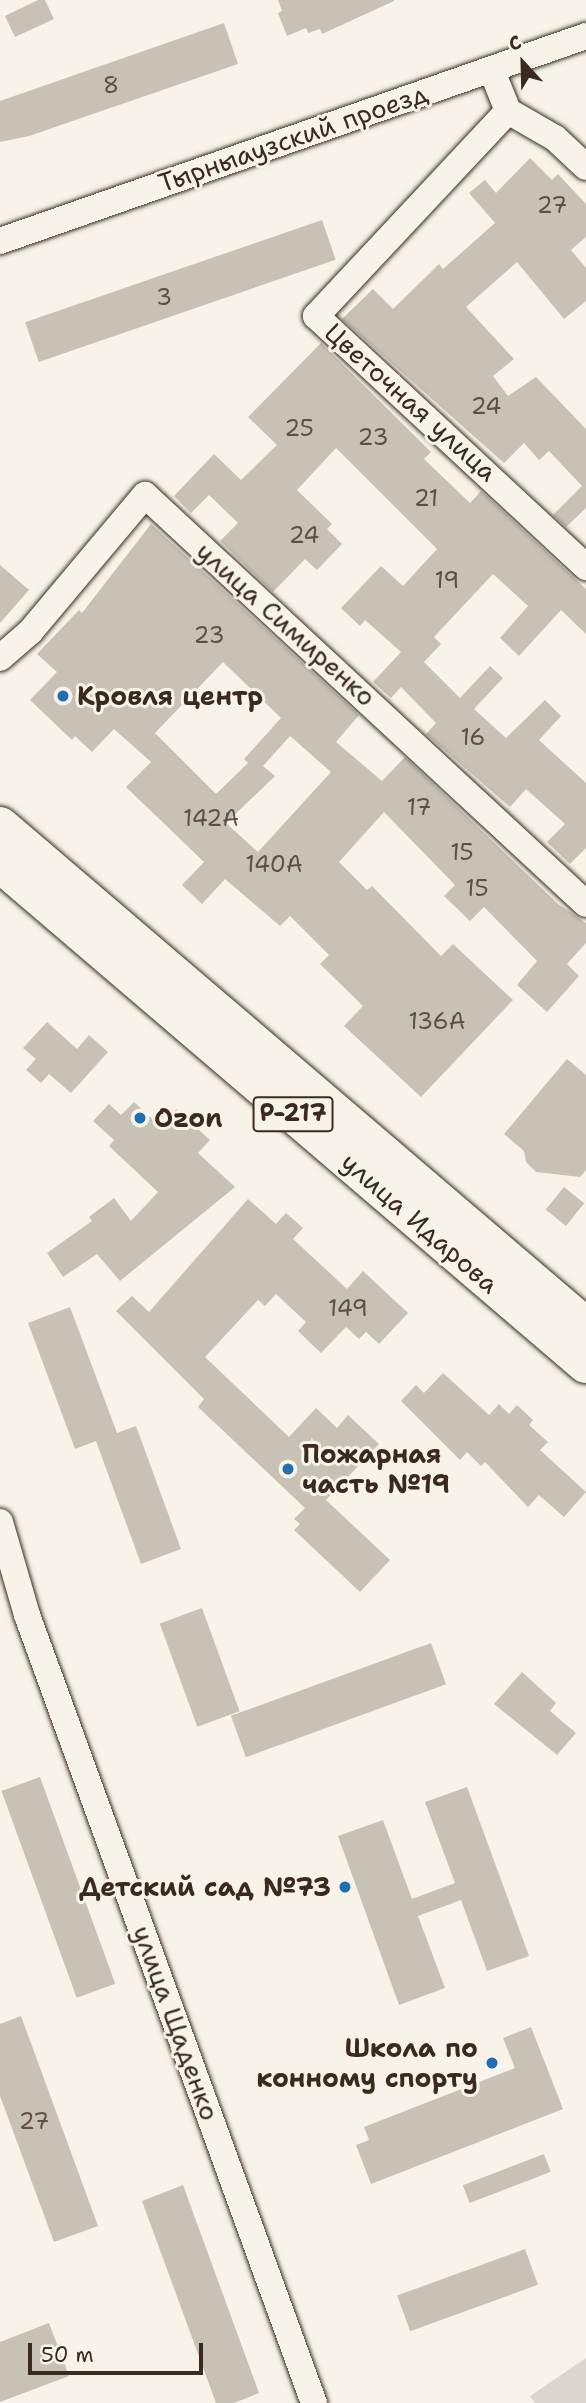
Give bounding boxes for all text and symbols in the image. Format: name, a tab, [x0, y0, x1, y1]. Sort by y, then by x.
north arrow	[488, 28, 558, 98]
text: С	[505, 29, 525, 57]
house number: 8	[103, 71, 119, 99]
street label: Тырныаузский проезд	[154, 77, 432, 199]
house number: 27	[537, 191, 567, 219]
house number: 3	[156, 283, 172, 311]
street label: Цветочная улица	[318, 316, 504, 488]
house number: 24	[471, 392, 501, 420]
house number: 25	[284, 414, 314, 442]
house number: 23	[357, 423, 389, 451]
house number: 21	[414, 484, 438, 512]
house number: 24	[289, 521, 319, 549]
street label: улица Симиренко	[190, 535, 382, 713]
house number: 19	[435, 566, 459, 594]
house number: 23	[193, 621, 225, 649]
place label: Кровля центр	[77, 680, 263, 712]
marker: Кровля центр	[55, 688, 71, 704]
house number: 16	[461, 723, 485, 751]
house number: 17	[407, 793, 431, 821]
house number: 142А	[183, 804, 239, 832]
house number: 15	[450, 838, 474, 866]
house number: 140А	[245, 850, 303, 878]
house number: 15	[465, 874, 489, 902]
house number: 136А	[409, 1007, 465, 1035]
road number: Р-217	[251, 1094, 335, 1134]
place label: Ozon	[154, 1102, 223, 1134]
marker: Ozon	[132, 1110, 148, 1126]
street label: улица Идарова	[335, 1146, 505, 1300]
house number: 149	[328, 1294, 368, 1322]
place label: Пожарная часть №19	[302, 1438, 450, 1500]
marker: Пожарная часть №19	[280, 1461, 296, 1477]
place label: Детский сад №73	[79, 1871, 331, 1903]
marker: Детский сад №73	[337, 1879, 353, 1895]
street label: улица Щаденко	[126, 1921, 226, 2125]
place label: Школа по конному спорту	[256, 2032, 478, 2094]
marker: Школа по конному спорту	[484, 2055, 500, 2071]
house number: 27	[19, 2107, 49, 2135]
scale bar	[32, 2330, 206, 2374]
text: 50 m	[41, 2341, 94, 2369]

